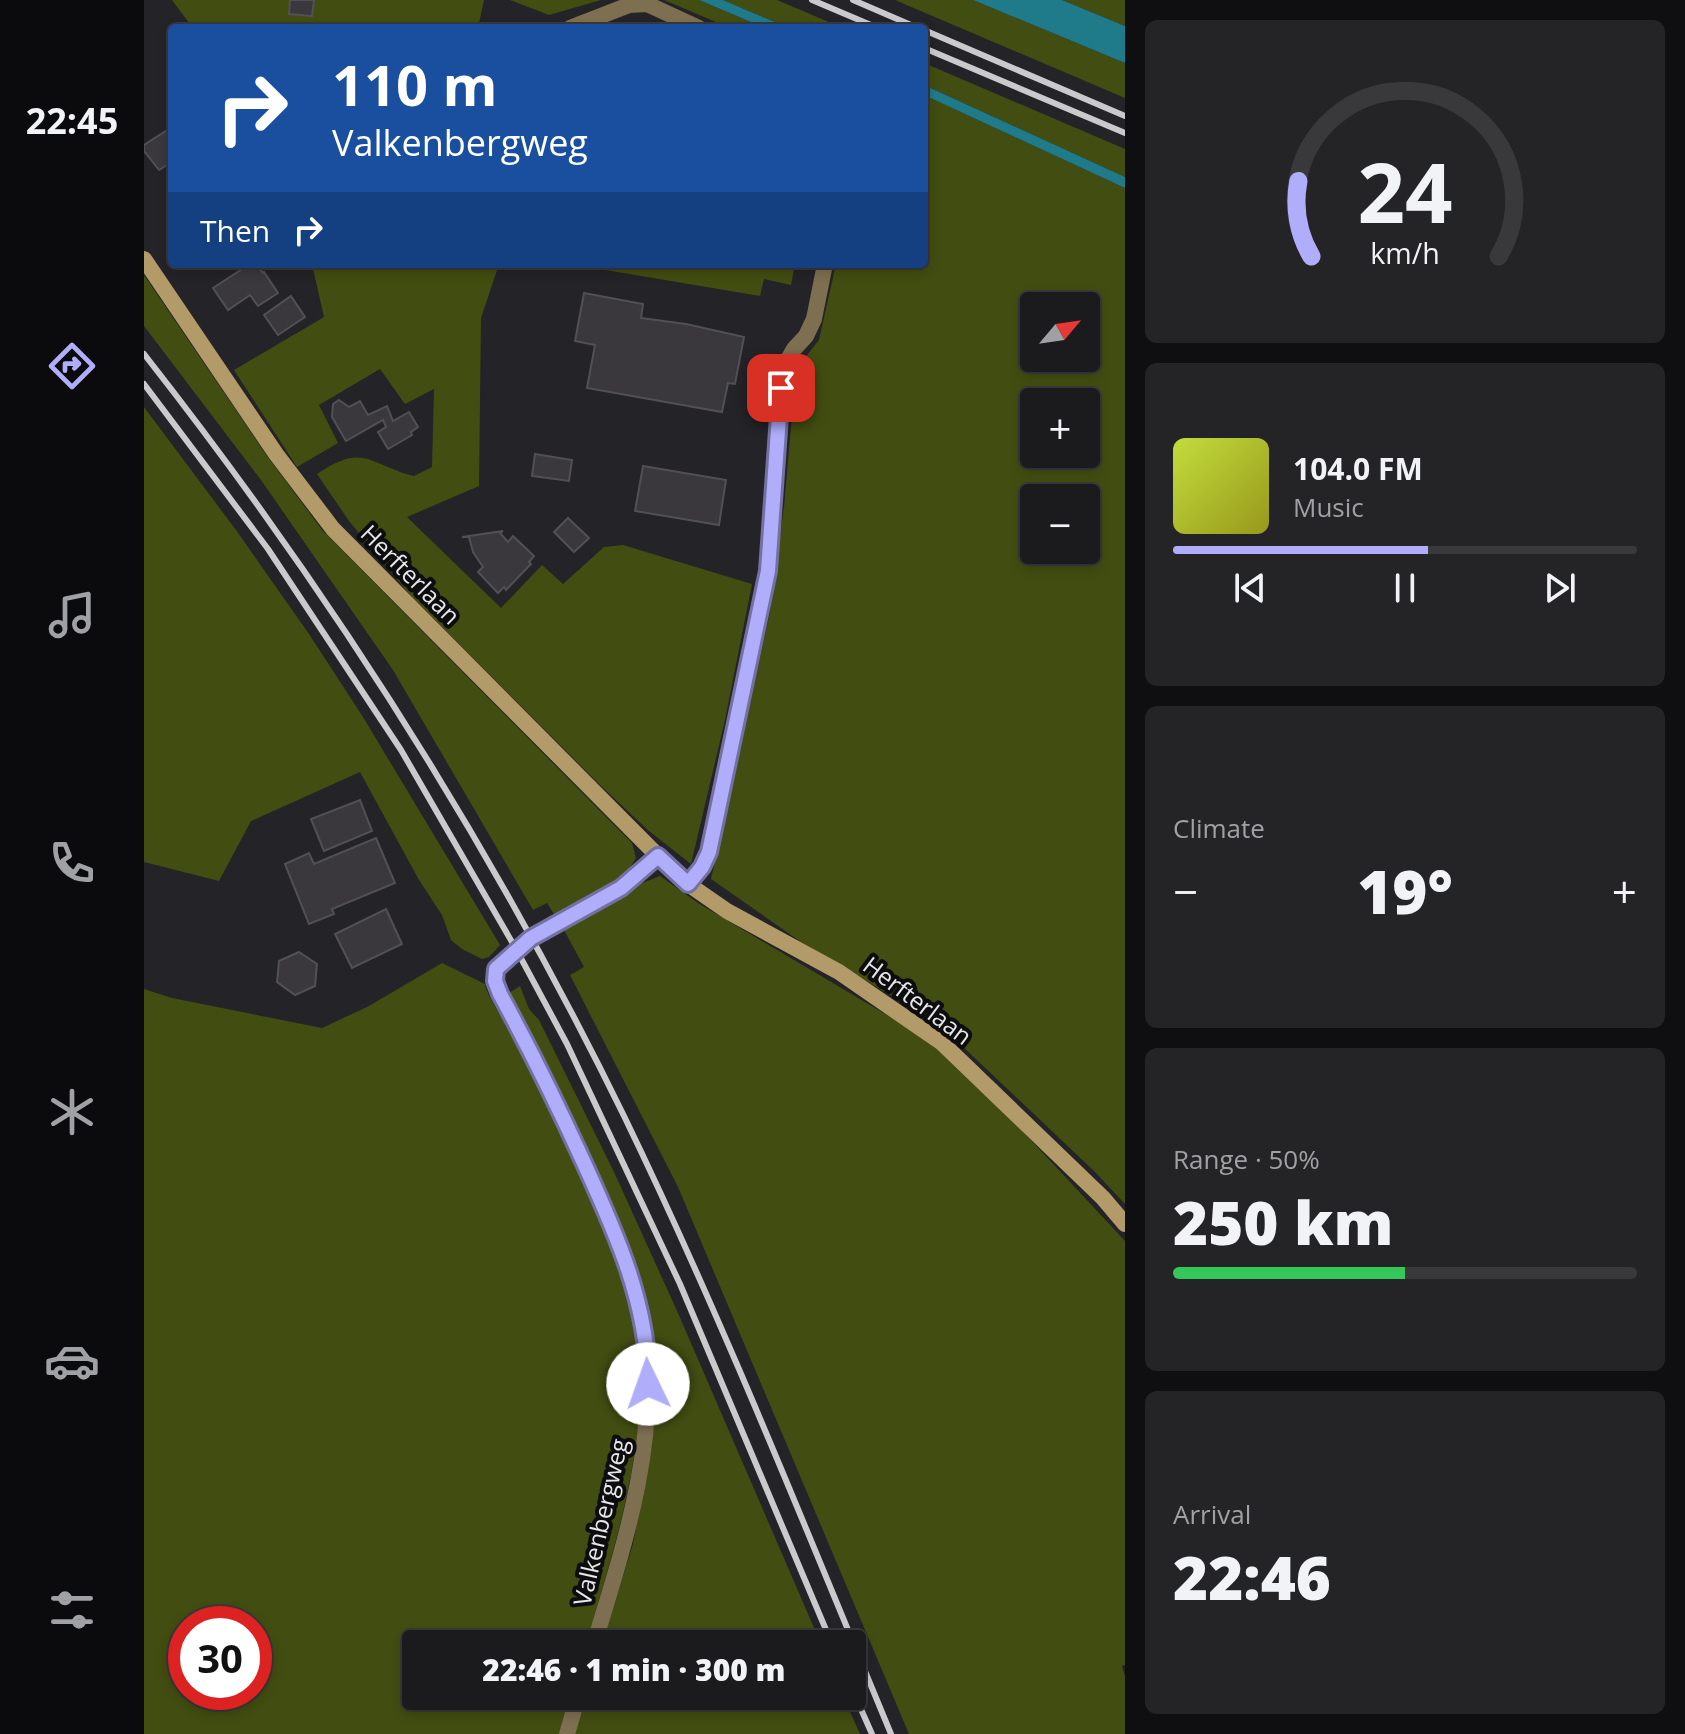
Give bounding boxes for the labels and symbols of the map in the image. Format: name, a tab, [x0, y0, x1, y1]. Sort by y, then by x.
north arrow	[1020, 292, 1100, 372]
pin	[747, 354, 815, 422]
street label: Herfterlaan	[354, 517, 468, 631]
street label: Herfterlaan	[857, 948, 979, 1052]
position arrow	[606, 1342, 690, 1426]
street label: Valkenbergweg	[565, 1435, 635, 1609]
speed limit sign: 30	[168, 1606, 272, 1710]

